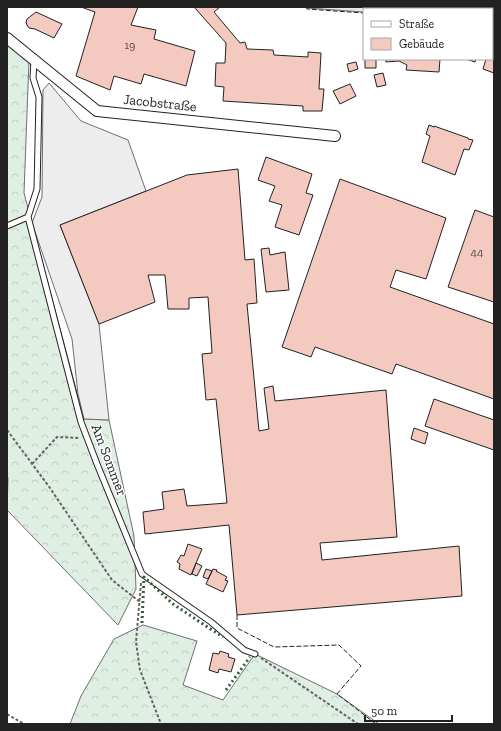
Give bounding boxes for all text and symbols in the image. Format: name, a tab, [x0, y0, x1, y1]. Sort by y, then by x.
legend	[363, 8, 493, 60]
text: Straße	[399, 17, 435, 31]
text: Gebäude	[399, 37, 444, 51]
house number: 19	[125, 38, 136, 52]
street label: Jacobstraße	[123, 91, 198, 115]
house number: 44	[471, 245, 484, 259]
street label: Am Sommer	[88, 422, 131, 498]
scale bar	[365, 697, 452, 723]
text: 50 m	[371, 704, 398, 718]

